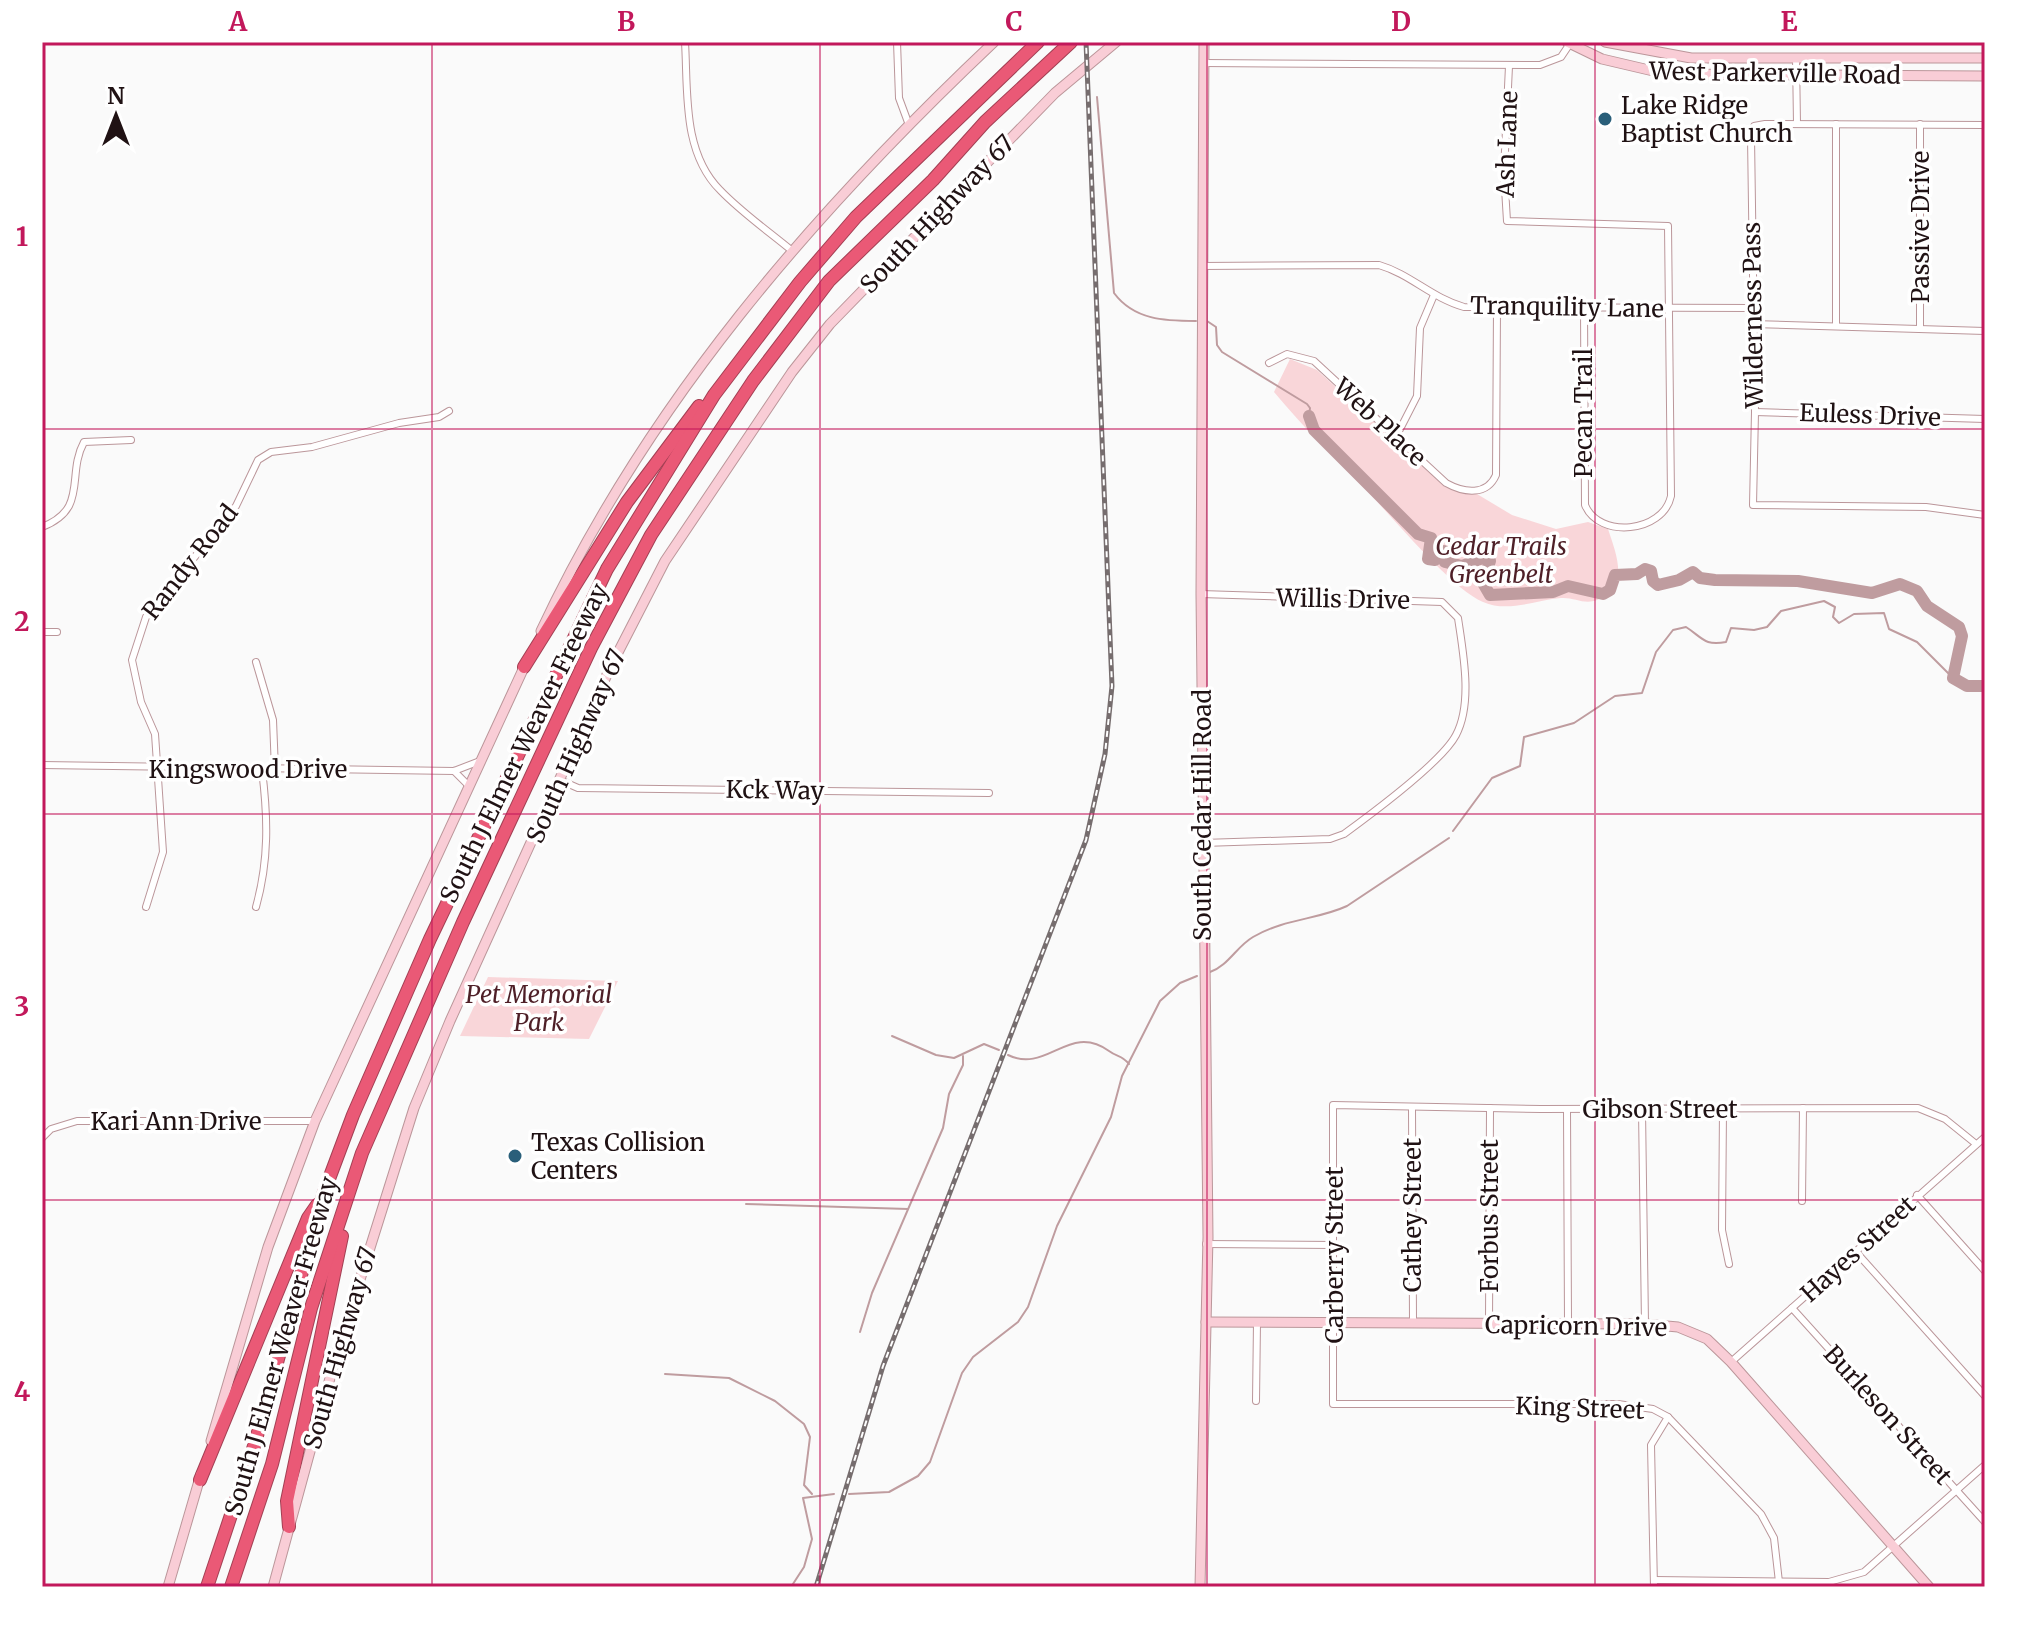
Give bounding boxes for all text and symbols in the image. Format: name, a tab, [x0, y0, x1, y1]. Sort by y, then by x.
text: A	[228, 5, 248, 38]
text: B	[617, 5, 635, 38]
text: C	[1005, 5, 1023, 38]
text: D	[1391, 5, 1411, 38]
text: E	[1781, 5, 1798, 38]
street label: West Parkerville Road	[1648, 55, 1901, 91]
north arrow	[76, 76, 156, 156]
text: N	[107, 82, 125, 110]
street label: Ash Lane	[1490, 90, 1524, 199]
place label: Lake Ridge Baptist Church	[1621, 90, 1793, 149]
marker: Lake Ridge Baptist Church	[1596, 110, 1614, 128]
street label: South Highway 67	[853, 128, 1021, 300]
street label: Passive Drive	[1905, 151, 1936, 303]
text: 1	[16, 220, 28, 253]
street label: Wilderness Pass	[1736, 222, 1770, 409]
street label: Tranquility Lane	[1470, 290, 1664, 324]
street label: Pecan Trail	[1568, 348, 1599, 478]
street label: Web Place	[1327, 371, 1433, 473]
street label: Euless Drive	[1799, 397, 1941, 433]
street label: Randy Road	[135, 498, 245, 626]
park label: Cedar Trails Greenbelt	[1435, 531, 1567, 590]
street label: South J Elmer Weaver Freeway	[433, 578, 615, 908]
street label: Willis Drive	[1275, 582, 1410, 616]
text: 2	[14, 605, 30, 638]
street label: South Highway 67	[519, 644, 633, 848]
street label: South Cedar Hill Road	[1187, 689, 1218, 941]
street label: Kingswood Drive	[149, 754, 347, 785]
street label: Kck Way	[725, 774, 825, 806]
park label: Pet Memorial Park	[466, 979, 612, 1038]
text: 3	[15, 990, 29, 1023]
street label: Gibson Street	[1582, 1094, 1738, 1125]
street label: Kari Ann Drive	[90, 1106, 262, 1137]
place label: Texas Collision Centers	[531, 1127, 705, 1186]
street label: Cathey Street	[1397, 1137, 1428, 1292]
street label: Forbus Street	[1474, 1139, 1505, 1293]
marker: Texas Collision Centers	[506, 1147, 524, 1165]
street label: Carberry Street	[1319, 1166, 1350, 1344]
street label: South J Elmer Weaver Freeway	[218, 1173, 344, 1519]
street label: Hayes Street	[1794, 1189, 1922, 1309]
street label: South Highway 67	[296, 1243, 384, 1453]
street label: Capricorn Drive	[1485, 1309, 1667, 1343]
street label: Burleson Street	[1817, 1339, 1959, 1492]
text: 4	[14, 1375, 31, 1408]
street label: King Street	[1515, 1390, 1646, 1426]

